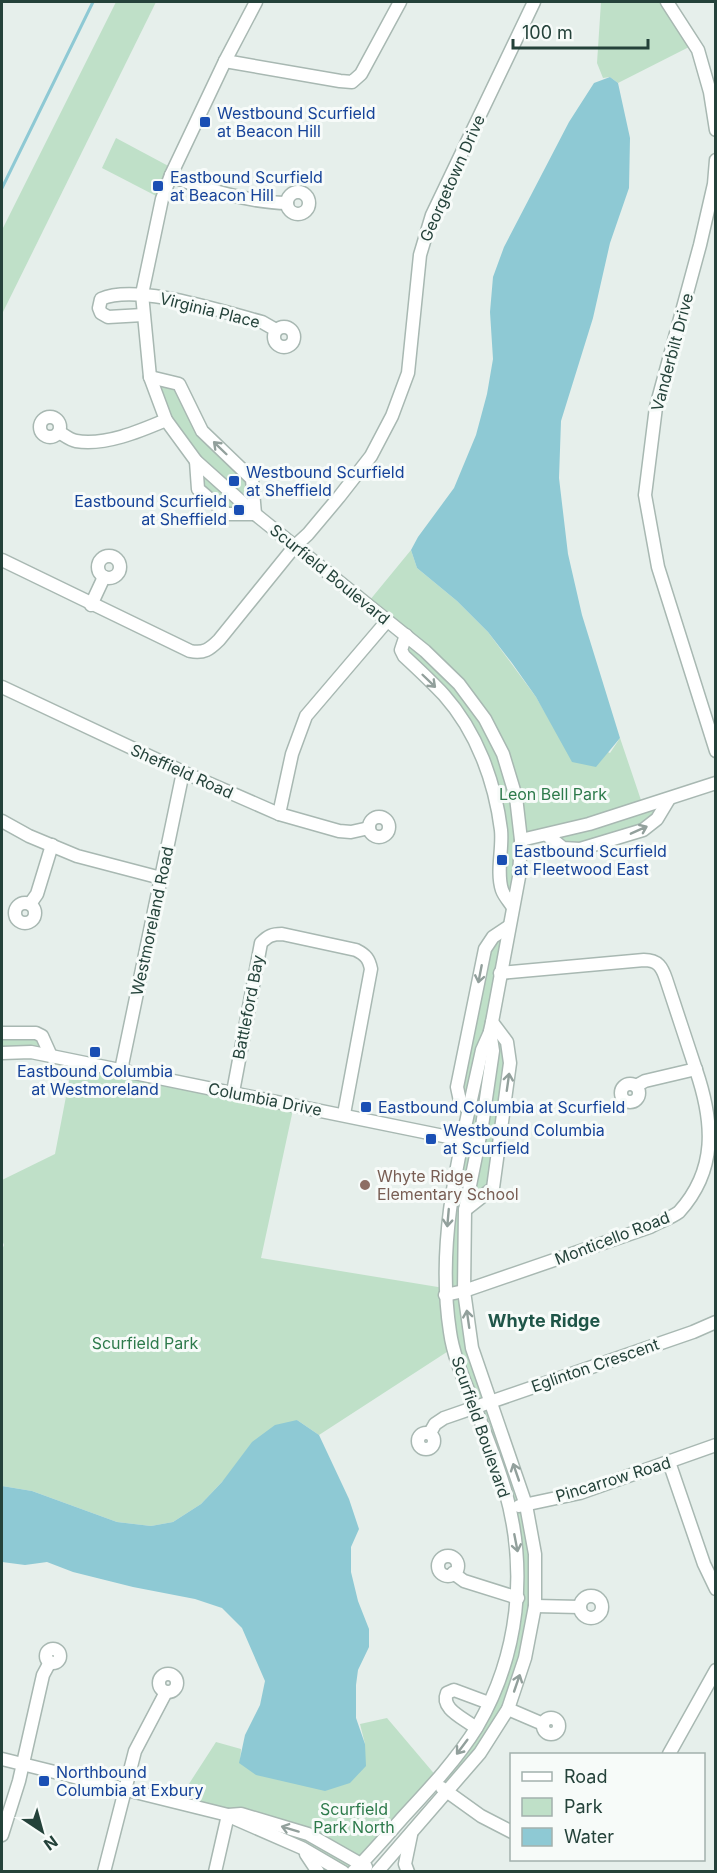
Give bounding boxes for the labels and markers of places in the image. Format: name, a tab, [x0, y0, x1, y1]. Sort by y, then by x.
place label: Westbound Scurfield at Beacon Hill	[217, 103, 376, 141]
marker: Westbound Scurfield at Beacon Hill	[198, 115, 212, 129]
place label: Eastbound Scurfield at Beacon Hill	[170, 167, 323, 205]
marker: Eastbound Scurfield at Beacon Hill	[151, 179, 165, 193]
place label: Westbound Scurfield at Sheffield	[246, 462, 405, 500]
marker: Westbound Scurfield at Sheffield	[227, 474, 241, 488]
place label: Eastbound Scurfield at Sheffield	[74, 491, 227, 529]
marker: Eastbound Scurfield at Sheffield	[232, 503, 246, 517]
place label: Eastbound Scurfield at Fleetwood East	[514, 841, 667, 879]
marker: Eastbound Scurfield at Fleetwood East	[495, 853, 509, 867]
marker: Eastbound Columbia at Westmoreland	[88, 1045, 102, 1059]
place label: Eastbound Columbia at Westmoreland	[17, 1061, 173, 1099]
place label: Eastbound Columbia at Scurfield	[378, 1097, 625, 1117]
marker: Eastbound Columbia at Scurfield	[359, 1100, 373, 1114]
place label: Westbound Columbia at Scurfield	[443, 1120, 605, 1158]
marker: Westbound Columbia at Scurfield	[424, 1132, 438, 1146]
place label: Whyte Ridge Elementary School	[377, 1166, 519, 1204]
marker: Whyte Ridge Elementary School	[358, 1178, 372, 1192]
place label: Northbound Columbia at Exbury	[56, 1762, 203, 1800]
marker: Northbound Columbia at Exbury	[37, 1774, 51, 1788]

